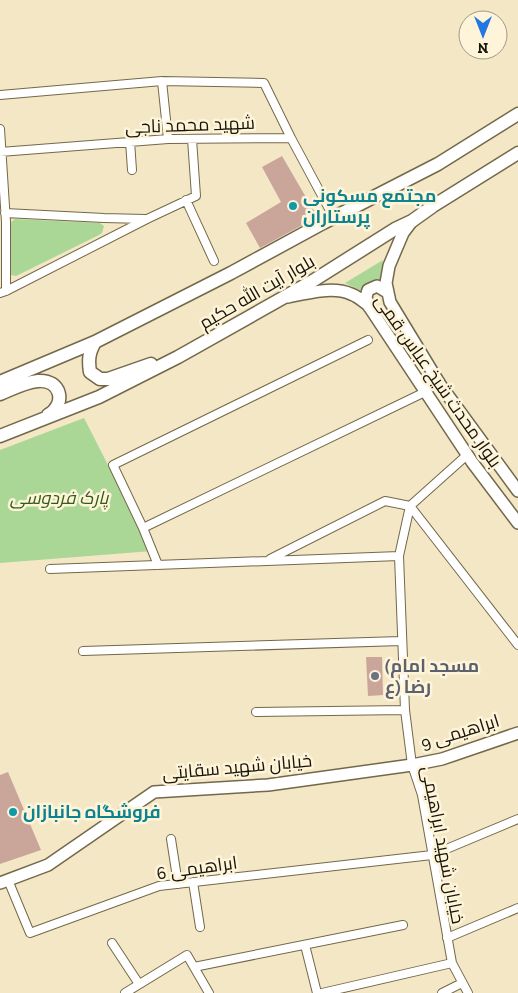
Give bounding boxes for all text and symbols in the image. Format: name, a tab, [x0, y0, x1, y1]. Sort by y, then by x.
north arrow	[458, 10, 508, 60]
text: N	[477, 39, 488, 56]
street label: شهید محمد ناجی	[125, 112, 255, 138]
place label: مجتمع مسکونی پرستاران	[303, 185, 437, 229]
marker: مجتمع مسکونی پرستاران	[287, 200, 299, 212]
street label: بلوار آیت الله حکیم	[195, 249, 319, 335]
street label: بلوار محدث شیخ عباس قمی	[369, 290, 506, 472]
park label: پارک فردوسی	[10, 487, 109, 510]
place label: (مسجد امام رضا (ع	[385, 655, 479, 699]
marker: (مسجد امام رضا (ع	[369, 670, 381, 682]
street label: ابراهیمی 9	[418, 710, 502, 754]
street label: خیابان شهید سقایتی	[161, 749, 313, 785]
street label: خیابان شهید ابراهیمی	[417, 764, 469, 926]
place label: فروشگاه جانبازان	[23, 801, 161, 823]
marker: فروشگاه جانبازان	[7, 806, 19, 818]
street label: ابراهیمی 6	[155, 851, 239, 885]

